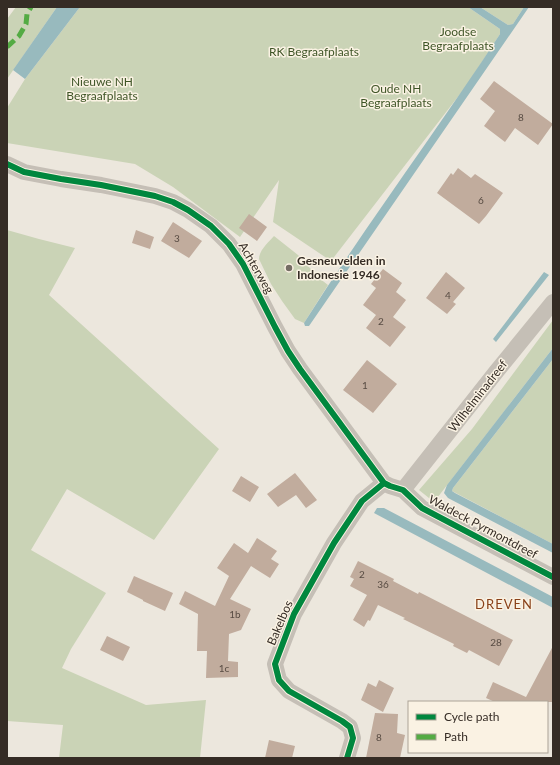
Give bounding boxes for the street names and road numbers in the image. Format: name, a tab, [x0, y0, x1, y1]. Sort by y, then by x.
street label: Achterweg	[236, 239, 277, 296]
street label: Wilhelminadreef	[445, 356, 511, 435]
street label: Waldeck Pyrmontdreef	[426, 491, 541, 562]
street label: Bakelbos	[263, 598, 296, 647]

